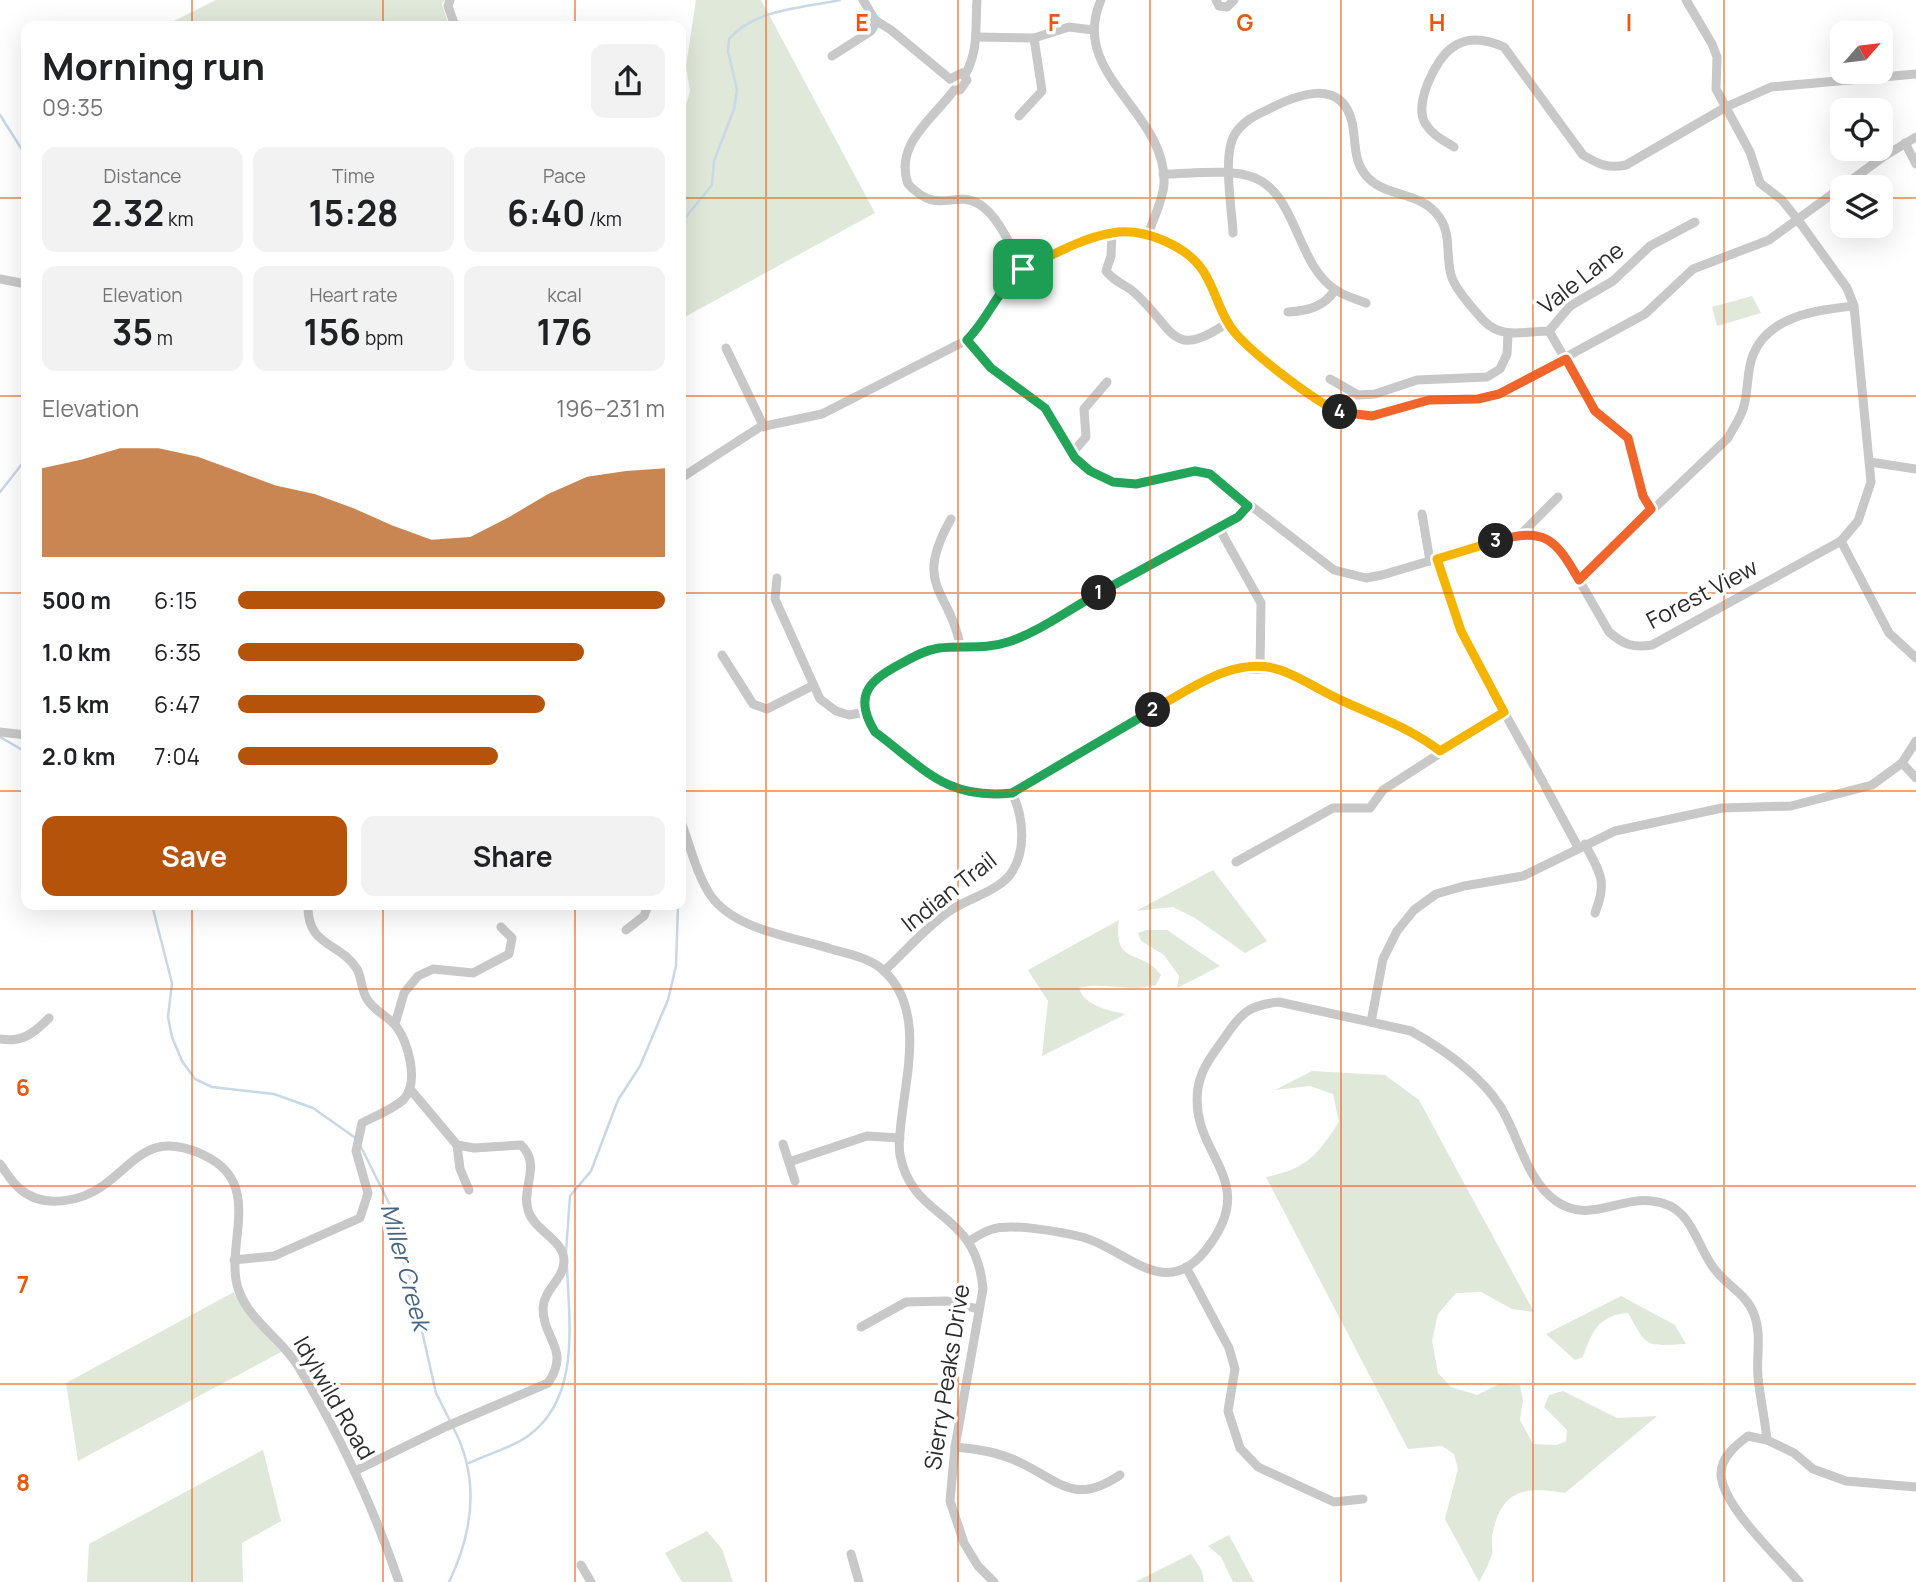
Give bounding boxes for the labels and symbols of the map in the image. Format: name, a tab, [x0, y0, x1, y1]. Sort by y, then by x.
text: E	[855, 6, 869, 38]
text: F	[1048, 6, 1060, 38]
text: G	[1237, 6, 1254, 38]
text: H	[1429, 6, 1445, 38]
text: I	[1626, 6, 1632, 38]
north arrow	[1830, 21, 1894, 84]
street label: Vale Lane	[1531, 234, 1630, 321]
pin	[993, 239, 1053, 299]
pin: 4	[1322, 394, 1358, 430]
pin: 3	[1478, 524, 1514, 558]
street label: Forest View	[1640, 550, 1763, 636]
pin: 1	[1082, 576, 1116, 610]
pin: 2	[1136, 692, 1170, 728]
street label: Indian Trail	[894, 844, 1003, 939]
text: 6	[16, 1071, 30, 1103]
water label: Miller Creek	[374, 1200, 440, 1337]
text: 7	[17, 1268, 29, 1300]
street label: Sierry Peaks Drive	[916, 1282, 976, 1472]
street label: Idylwild Road	[287, 1330, 383, 1465]
text: 8	[16, 1466, 30, 1498]

